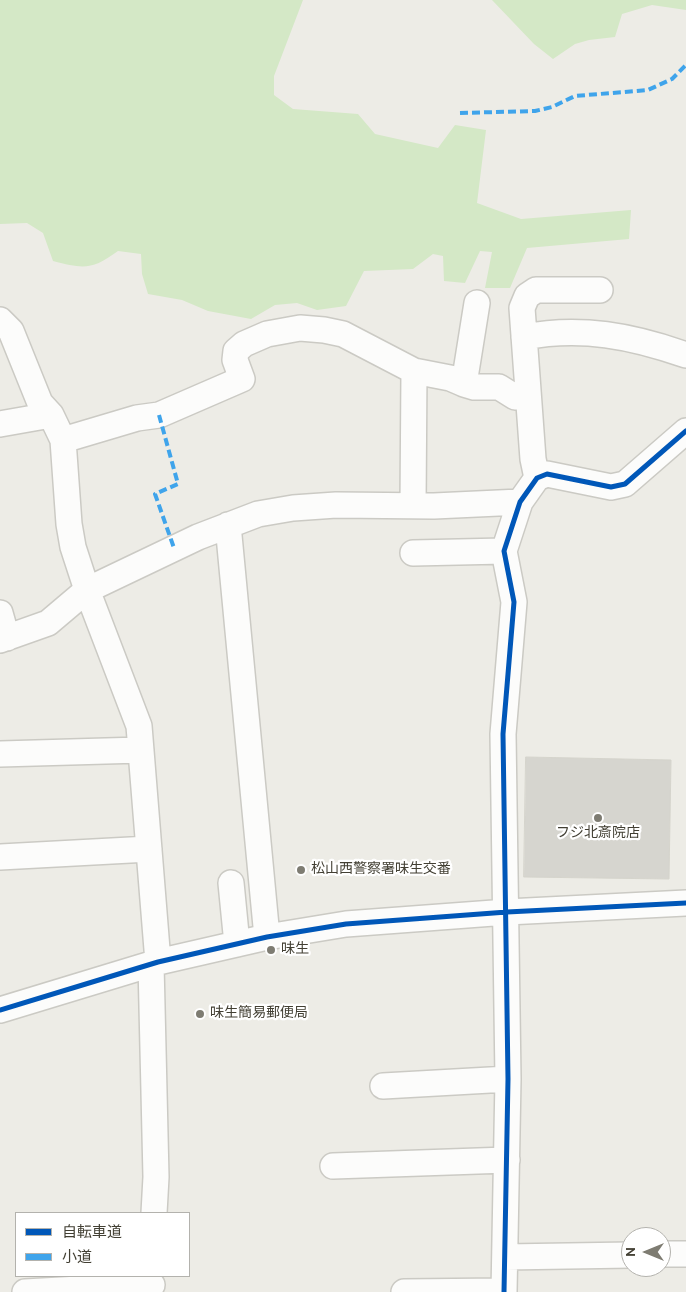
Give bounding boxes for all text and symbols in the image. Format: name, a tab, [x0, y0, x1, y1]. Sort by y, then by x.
marker: フジ北斎院店	[592, 812, 604, 824]
place label: フジ北斎院店	[556, 826, 640, 842]
place label: 松山西警察署味生交番	[311, 862, 451, 878]
marker: 松山西警察署味生交番	[295, 864, 307, 876]
place label: 味生	[281, 942, 309, 958]
marker: 味生	[265, 944, 277, 956]
place label: 味生簡易郵便局	[210, 1006, 308, 1022]
marker: 味生簡易郵便局	[194, 1008, 206, 1020]
legend	[15, 1212, 190, 1277]
text: 自転車道	[62, 1224, 122, 1243]
north arrow	[621, 1227, 671, 1277]
text: N	[623, 1247, 640, 1257]
text: 小道	[62, 1249, 92, 1268]

